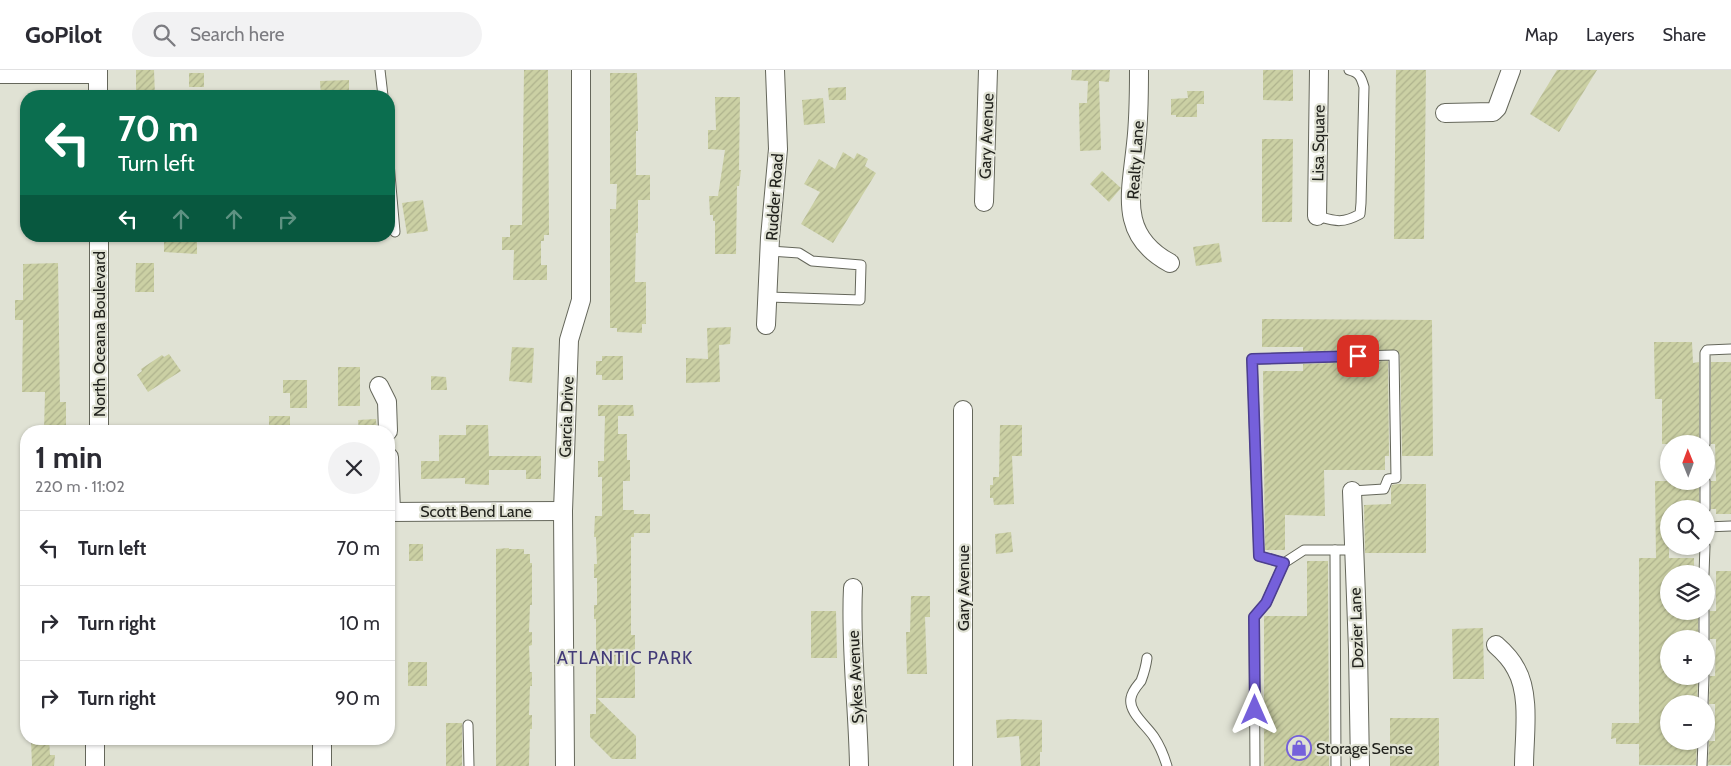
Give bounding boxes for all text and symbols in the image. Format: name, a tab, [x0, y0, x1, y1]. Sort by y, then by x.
search box	[132, 12, 482, 57]
text: GoPilot	[25, 20, 102, 49]
icon: search	[150, 21, 178, 49]
text: Search here	[190, 23, 284, 46]
text: Map	[1525, 24, 1558, 46]
text: Layers	[1586, 24, 1635, 46]
text: Share	[1663, 24, 1706, 46]
street label: Gary Avenue	[976, 93, 997, 179]
street label: Lisa Square	[1308, 105, 1329, 182]
text: 70 m	[118, 107, 199, 150]
icon: left	[35, 110, 100, 175]
street label: Realty Lane	[1123, 120, 1148, 200]
text: Turn left	[118, 150, 195, 177]
street label: Rudder Road	[762, 153, 787, 241]
icon: left	[114, 205, 142, 233]
icon: ahead	[167, 205, 195, 233]
icon: ahead	[220, 205, 248, 233]
icon: right	[273, 205, 301, 233]
street label: North Oceana Boulevard	[90, 251, 109, 417]
pin	[1337, 335, 1379, 377]
icon: arrive	[1344, 342, 1372, 370]
street label: Garcia Drive	[556, 376, 577, 458]
north arrow	[1660, 435, 1715, 490]
map controls	[1660, 435, 1715, 750]
text: 1 min	[35, 439, 103, 476]
button: close	[328, 442, 380, 494]
text: 220 m · 11:02	[35, 477, 125, 496]
button: search	[1660, 500, 1715, 555]
street label: Scott Bend Lane	[420, 502, 532, 521]
icon: left	[35, 534, 63, 562]
text: Turn left	[78, 537, 146, 560]
text: 70 m	[336, 537, 380, 560]
street label: Gary Avenue	[954, 545, 973, 631]
button: layers	[1660, 565, 1715, 620]
street label: Dozier Lane	[1346, 587, 1367, 669]
icon: right	[35, 609, 63, 637]
text: Turn right	[78, 612, 156, 635]
text: 10 m	[340, 612, 380, 635]
street label: Sykes Avenue	[844, 630, 867, 724]
button: +	[1660, 630, 1715, 685]
district label: ATLANTIC PARK	[557, 647, 693, 669]
position arrow	[1228, 683, 1280, 735]
icon: right	[35, 684, 63, 712]
text: Turn right	[78, 687, 156, 710]
text: 90 m	[335, 687, 380, 710]
button: −	[1660, 695, 1715, 750]
shop icon: Storage Sense	[1286, 735, 1312, 761]
place label: Storage Sense	[1316, 739, 1413, 758]

